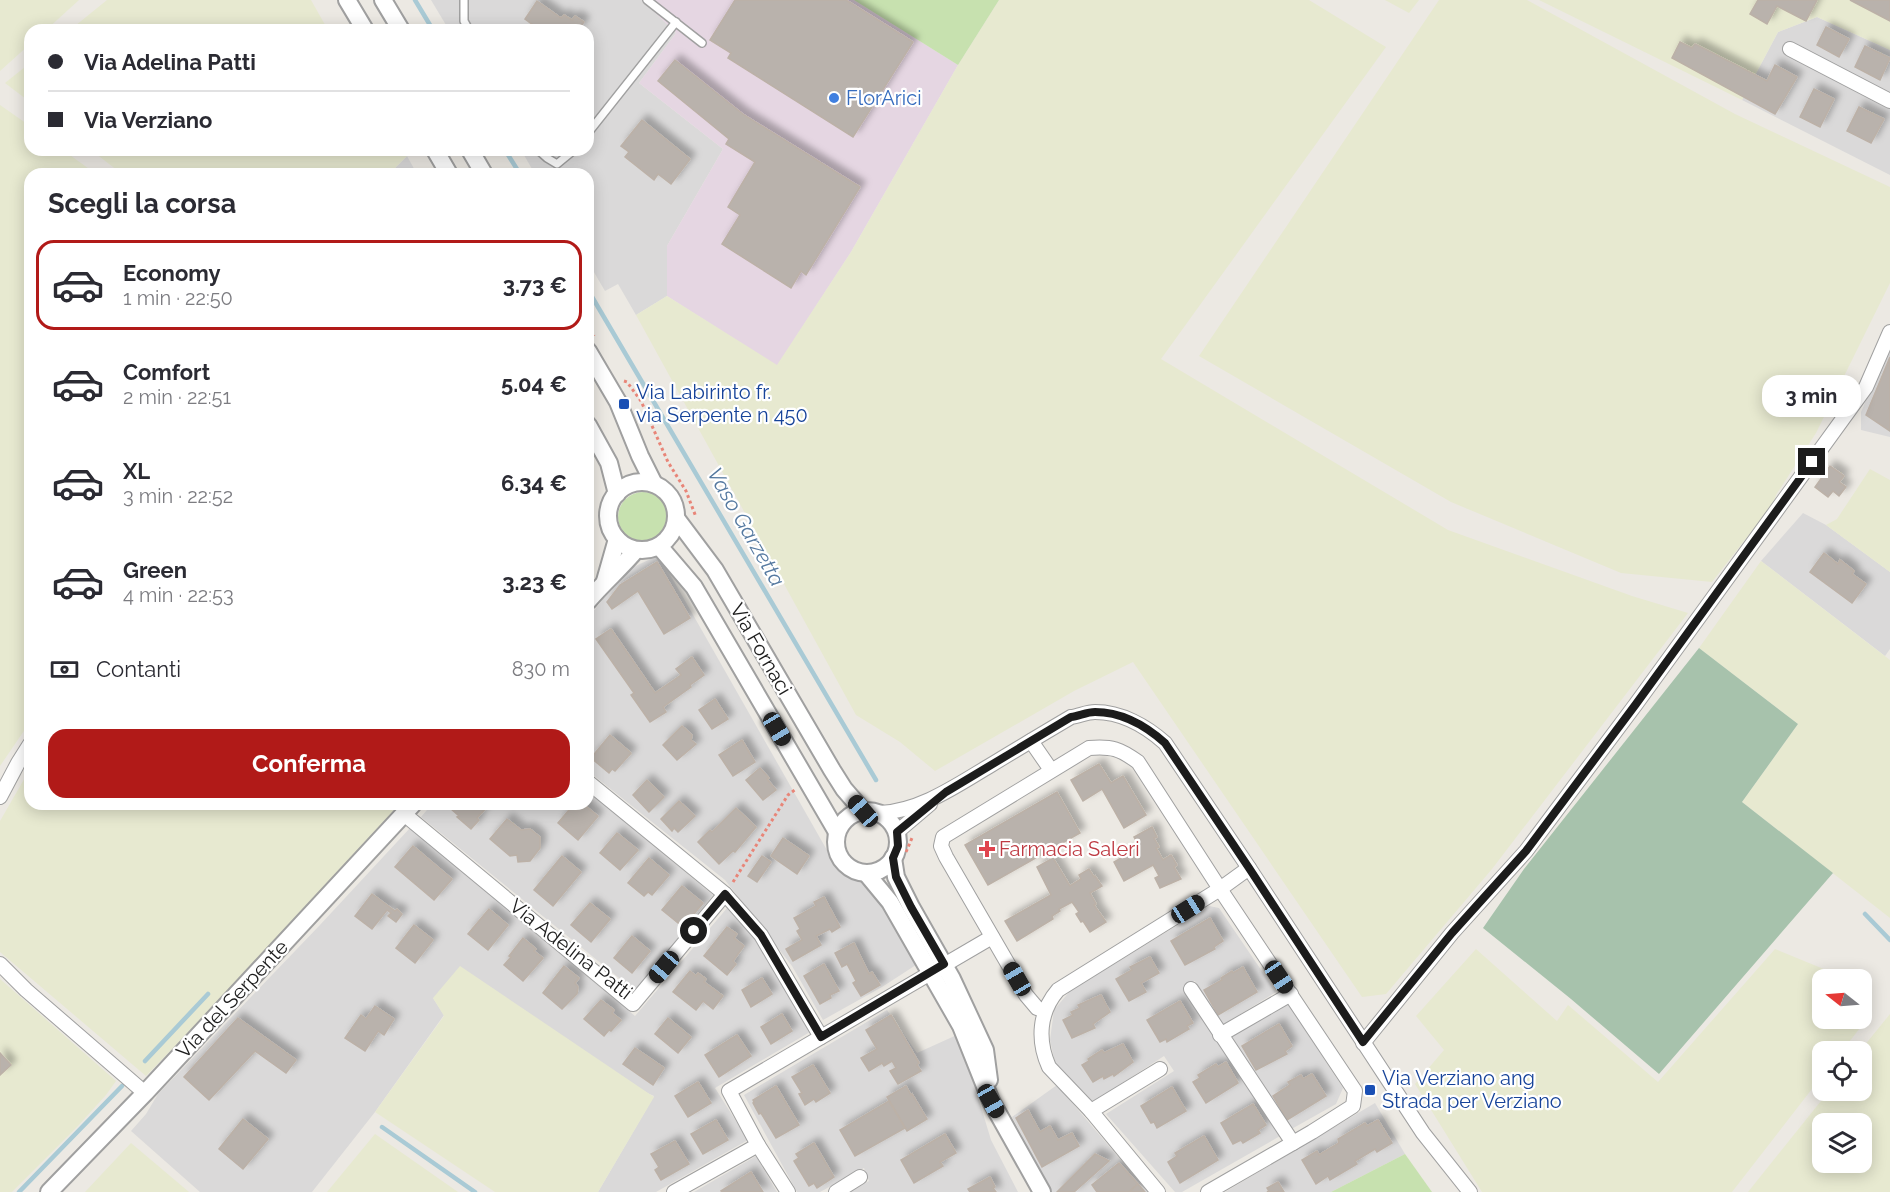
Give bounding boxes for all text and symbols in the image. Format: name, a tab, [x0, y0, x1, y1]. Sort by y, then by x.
text: Via Adelina Patti	[84, 49, 256, 75]
place label: FlorArici	[846, 86, 922, 110]
marker: FlorArici	[827, 91, 841, 105]
text: Via Verziano	[84, 107, 212, 133]
text: Scegli la corsa	[48, 188, 236, 219]
icon: car	[51, 258, 105, 312]
text: Economy	[123, 260, 221, 286]
text: 3.73 €	[503, 272, 567, 298]
text: 1 min · 22:50	[123, 286, 233, 310]
icon: car	[51, 357, 105, 411]
text: Comfort	[123, 359, 210, 385]
text: 5.04 €	[501, 371, 567, 397]
callout: 3 min	[1762, 375, 1862, 417]
place label: Via Labirinto fr. via Serpente n 450	[636, 380, 808, 427]
text: 3 min	[1786, 384, 1837, 408]
text: 2 min · 22:51	[123, 385, 231, 409]
marker: Via Labirinto fr. via Serpente n 450	[617, 397, 631, 411]
route end	[1798, 448, 1825, 475]
icon: car	[51, 456, 105, 510]
text: XL	[123, 458, 150, 484]
water label: Vaso Garzetta	[702, 463, 790, 591]
text: 6.34 €	[501, 470, 567, 496]
text: 3 min · 22:52	[123, 484, 233, 508]
icon: car	[51, 555, 105, 609]
text: Green	[123, 557, 187, 583]
text: 3.23 €	[502, 569, 567, 595]
text: 4 min · 22:53	[123, 583, 234, 607]
street label: Via Fornaci	[725, 599, 797, 699]
icon: cash	[48, 653, 81, 686]
text: Contanti	[96, 656, 181, 682]
text: 830 m	[512, 657, 570, 681]
car	[760, 709, 794, 749]
button: Conferma	[48, 729, 570, 798]
car	[844, 792, 882, 830]
place label: Farmacia Saleri	[999, 837, 1140, 861]
marker: Farmacia Saleri	[980, 842, 994, 856]
car	[1168, 892, 1208, 926]
street label: Via Adelina Patti	[505, 894, 637, 1004]
route start	[680, 917, 707, 944]
street label: Via del Serpente	[171, 935, 293, 1063]
car	[646, 947, 682, 987]
car	[1261, 957, 1297, 997]
car	[1000, 959, 1034, 999]
north arrow	[1812, 969, 1872, 1029]
map controls	[1812, 969, 1872, 1173]
button: locate	[1812, 1041, 1872, 1101]
place label: Via Verziano ang Strada per Verziano	[1382, 1066, 1562, 1113]
car	[974, 1081, 1008, 1121]
marker: Via Verziano ang Strada per Verziano	[1363, 1083, 1377, 1097]
button: layers	[1812, 1113, 1872, 1173]

